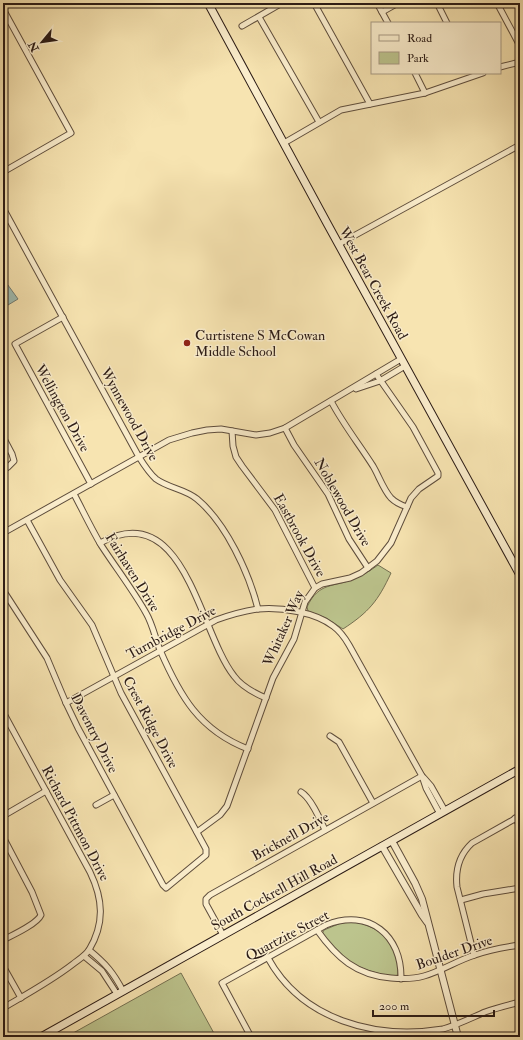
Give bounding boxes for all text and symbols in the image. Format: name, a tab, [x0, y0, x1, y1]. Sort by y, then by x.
north arrow	[22, 22, 62, 62]
legend	[371, 22, 501, 74]
text: Road	[407, 31, 432, 46]
text: N	[25, 38, 42, 55]
text: Park	[407, 51, 429, 66]
street label: West Bear Creek Road	[335, 223, 412, 343]
place label: Curtistene S McCowan Middle School	[195, 327, 325, 360]
marker: Curtistene S McCowan Middle School	[182, 338, 192, 348]
street label: Wellington Drive	[31, 361, 94, 455]
street label: Wynnewood Drive	[96, 364, 162, 464]
street label: Noblewood Drive	[310, 455, 375, 550]
street label: Eastbrook Drive	[270, 491, 329, 580]
street label: Fairhaven Drive	[102, 530, 164, 615]
street label: Whitaker Way	[259, 587, 309, 670]
street label: Turnbridge Drive	[124, 602, 219, 663]
street label: Crest Ridge Drive	[119, 673, 182, 771]
street label: Daventry Drive	[66, 691, 122, 776]
street label: Richard Pittmon Drive	[38, 763, 113, 884]
street label: Bricknell Drive	[249, 808, 332, 865]
street label: South Cockrell Hill Road	[208, 851, 340, 934]
street label: Quartzite Street	[243, 906, 332, 965]
street label: Boulder Drive	[414, 931, 495, 973]
scale bar	[373, 992, 494, 1018]
text: 200 m	[379, 999, 410, 1014]

